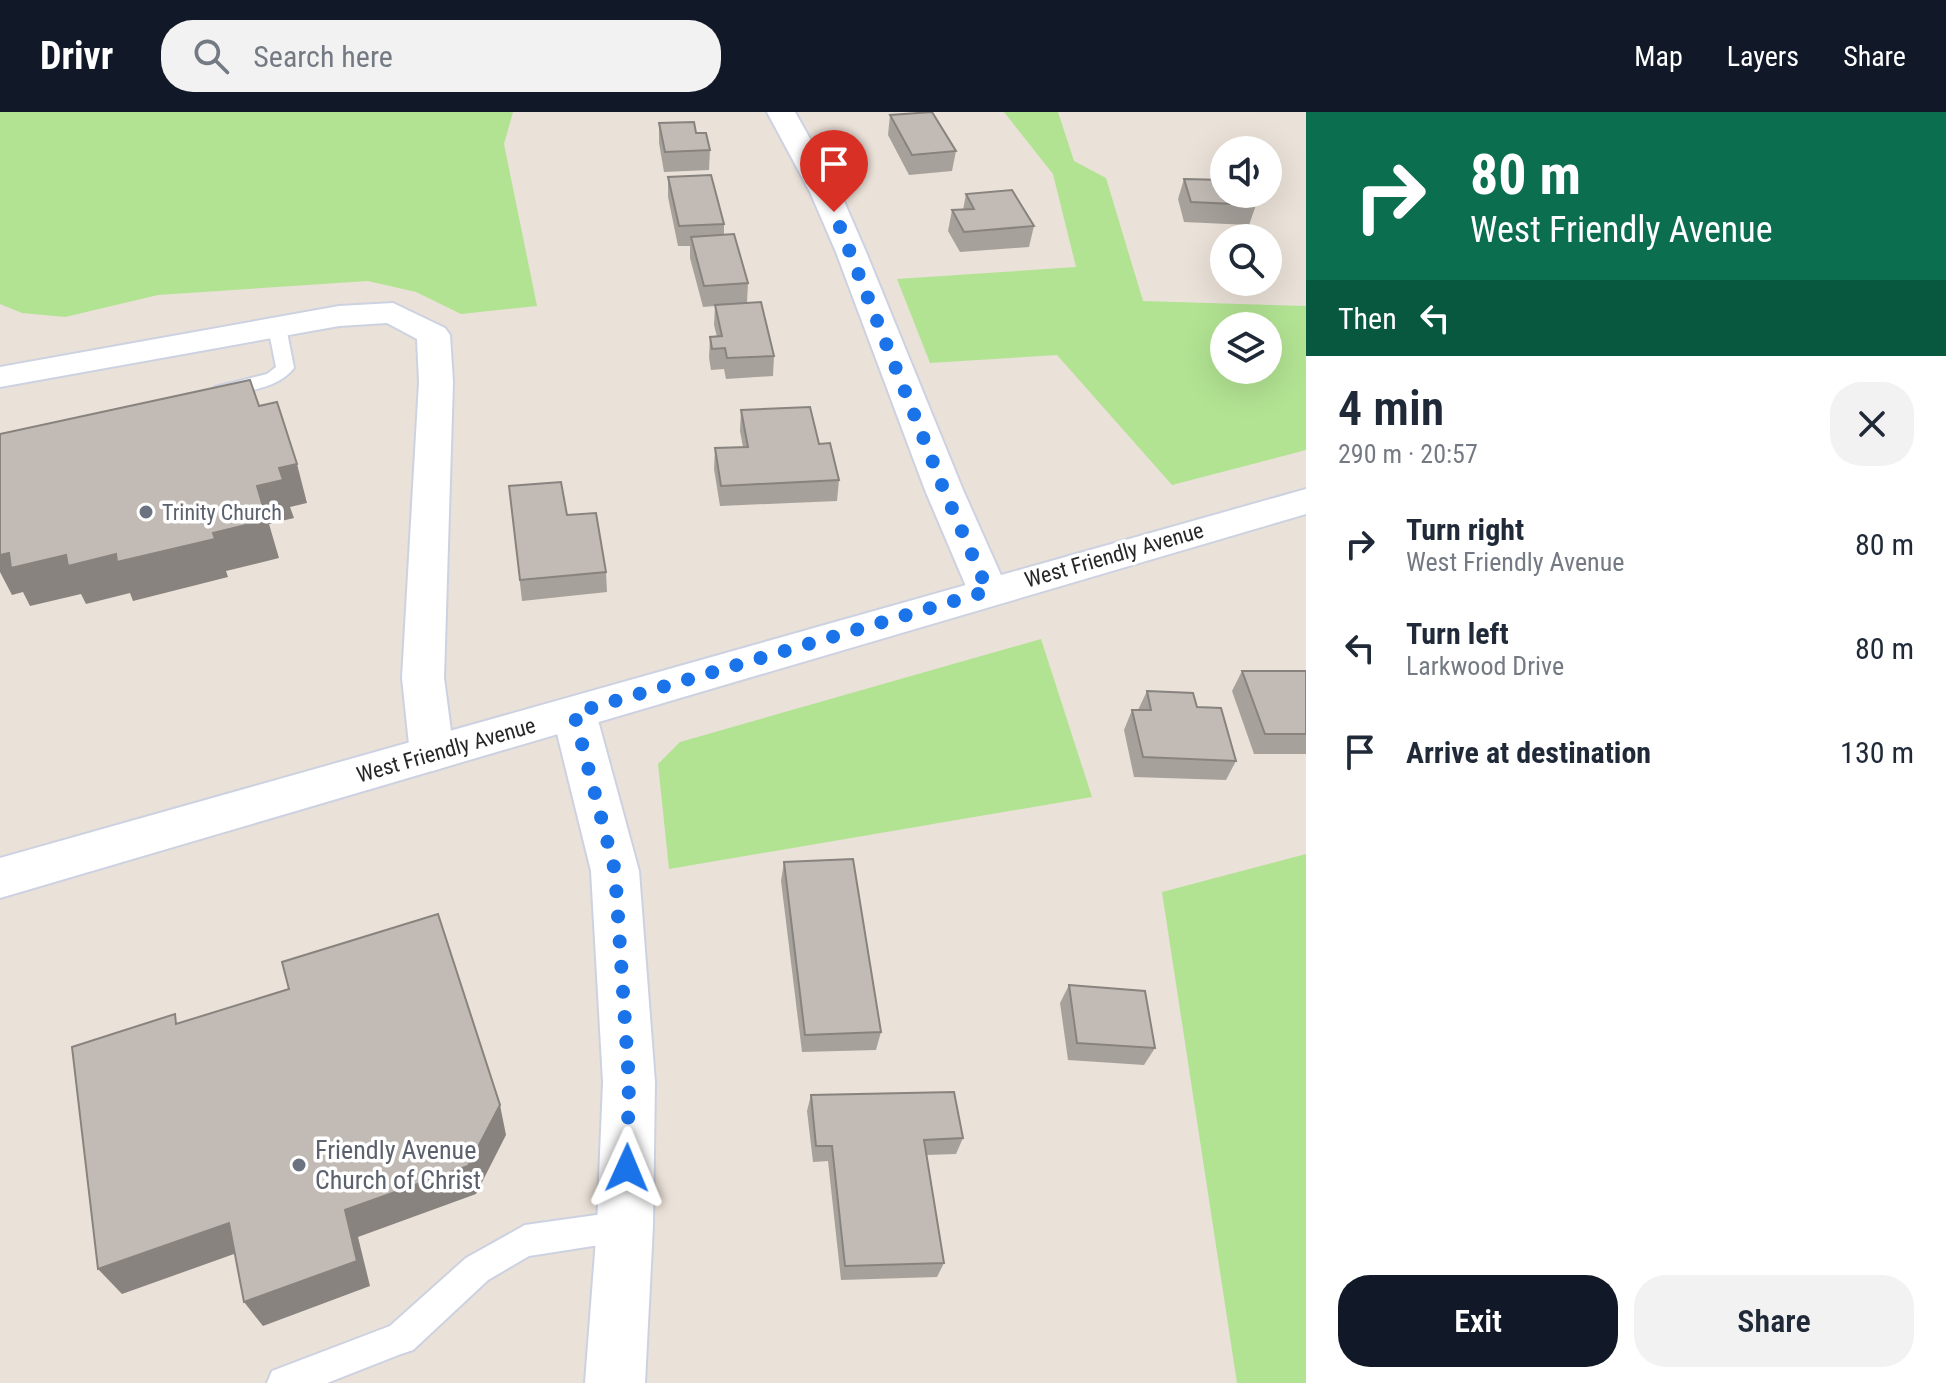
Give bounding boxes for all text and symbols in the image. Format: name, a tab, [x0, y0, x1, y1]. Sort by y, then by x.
search box	[161, 20, 721, 92]
text: Drivr	[40, 34, 113, 78]
icon: search	[189, 34, 233, 78]
text: Search here	[253, 39, 393, 74]
text: Map	[1634, 40, 1683, 73]
text: Layers	[1727, 40, 1799, 73]
text: Share	[1843, 40, 1906, 73]
pin	[800, 130, 868, 212]
map controls	[1210, 136, 1282, 384]
button: sound	[1210, 136, 1282, 208]
icon: arrive	[812, 142, 856, 186]
text: 80 m	[1470, 142, 1581, 208]
icon: right	[1338, 144, 1442, 248]
text: West Friendly Avenue	[1470, 209, 1773, 251]
button: search	[1210, 224, 1282, 296]
icon: left	[1413, 296, 1457, 340]
text: Then	[1338, 301, 1397, 336]
button: layers	[1210, 312, 1282, 384]
text: 4 min	[1338, 380, 1444, 437]
button: close	[1830, 382, 1914, 466]
text: 290 m · 20:57	[1338, 439, 1478, 469]
place label: Trinity Church	[162, 500, 282, 525]
marker: Trinity Church	[137, 503, 155, 521]
text: Turn right	[1406, 512, 1524, 547]
street label: West Friendly Avenue	[1022, 518, 1206, 592]
icon: right	[1338, 522, 1382, 566]
text: 80 m	[1855, 527, 1914, 562]
text: West Friendly Avenue	[1406, 547, 1624, 577]
text: Turn left	[1406, 616, 1509, 651]
icon: left	[1338, 626, 1382, 670]
text: 80 m	[1855, 631, 1914, 666]
text: Larkwood Drive	[1406, 651, 1564, 681]
street label: West Friendly Avenue	[354, 713, 538, 787]
icon: arrive	[1338, 730, 1382, 774]
text: Arrive at destination	[1406, 735, 1651, 770]
text: 130 m	[1840, 735, 1914, 770]
position arrow	[585, 1126, 669, 1210]
place label: Friendly Avenue Church of Christ	[315, 1135, 481, 1195]
marker: Friendly Avenue Church of Christ	[290, 1156, 308, 1174]
button: Exit	[1338, 1275, 1618, 1367]
button: Share	[1634, 1275, 1914, 1367]

